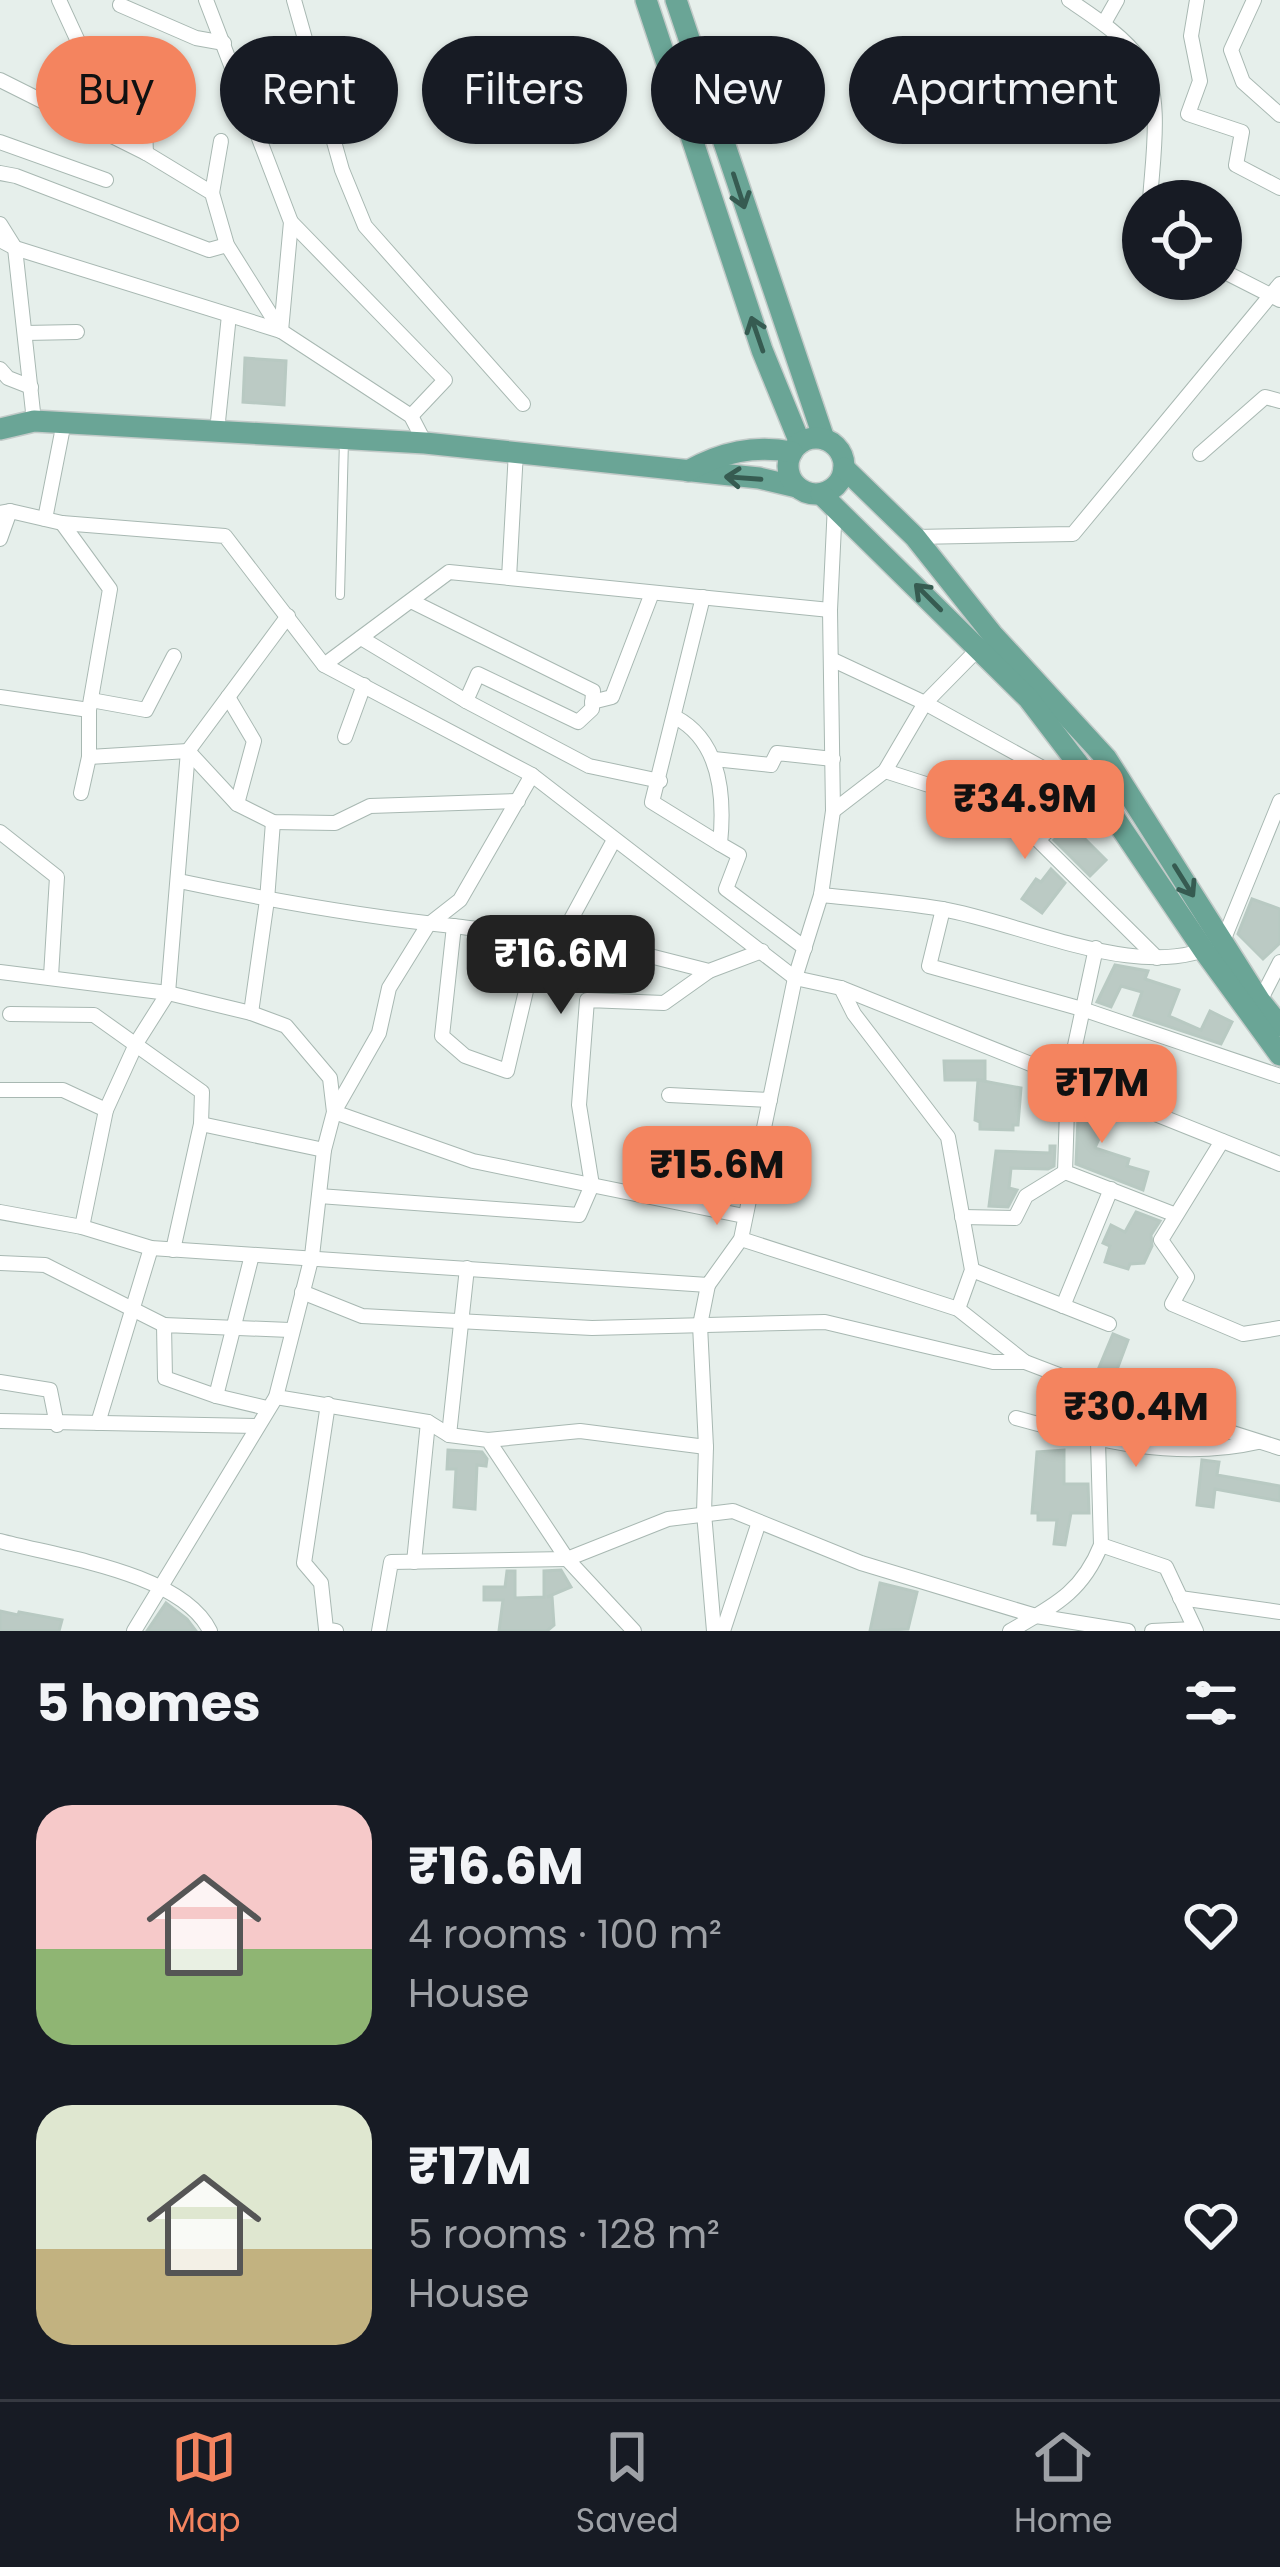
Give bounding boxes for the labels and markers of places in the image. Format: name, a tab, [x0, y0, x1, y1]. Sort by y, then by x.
pin: ₹34.9M	[927, 760, 1123, 862]
pin: ₹16.6M	[463, 915, 659, 1017]
pin: ₹17M	[1031, 1044, 1173, 1146]
pin: ₹15.6M	[619, 1126, 815, 1228]
pin: ₹30.4M	[1038, 1368, 1234, 1470]

